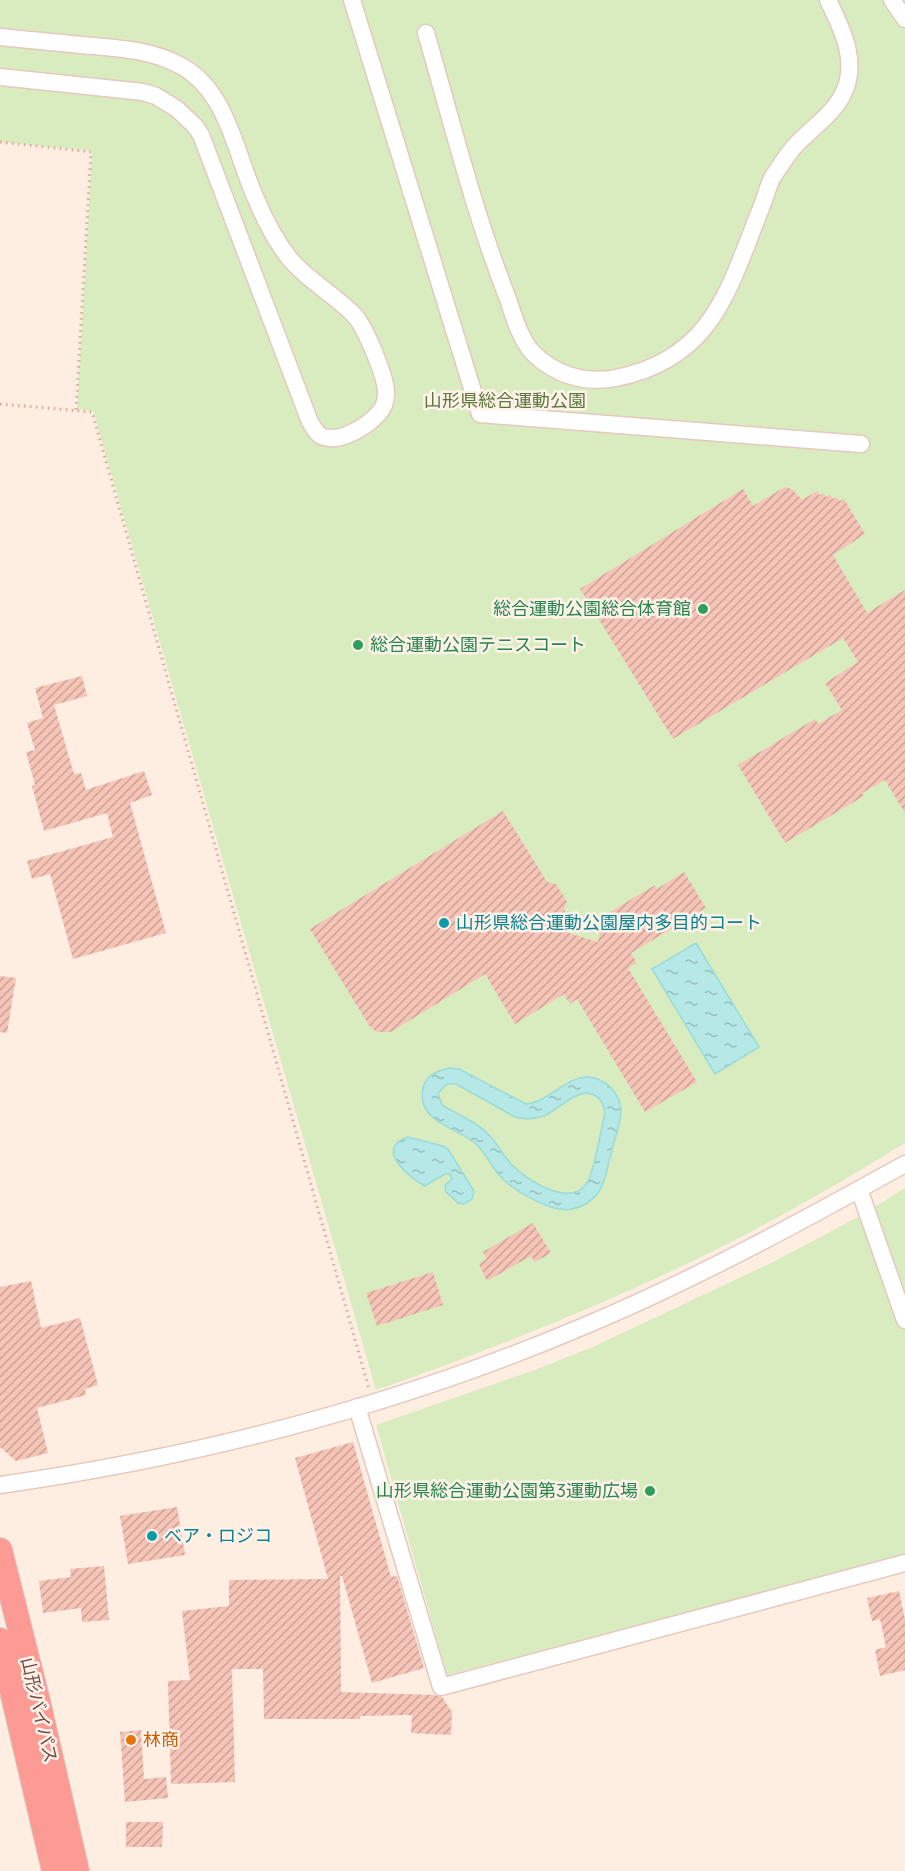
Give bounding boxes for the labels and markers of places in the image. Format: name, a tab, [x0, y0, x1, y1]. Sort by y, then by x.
place label: 総合運動公園総合体育館	[493, 596, 691, 620]
marker: 総合運動公園総合体育館	[696, 602, 710, 616]
place label: 総合運動公園テニスコート	[370, 632, 586, 656]
marker: 総合運動公園テニスコート	[351, 638, 365, 652]
place label: 山形県総合運動公園屋内多目的コート	[456, 910, 762, 934]
marker: 山形県総合運動公園屋内多目的コート	[437, 916, 451, 930]
place label: 山形県総合運動公園第3運動広場	[376, 1478, 638, 1502]
marker: 山形県総合運動公園第3運動広場	[643, 1484, 657, 1498]
place label: ベア・ロジコ	[164, 1523, 272, 1547]
marker: ベア・ロジコ	[145, 1529, 159, 1543]
place label: 林商	[143, 1727, 179, 1751]
marker: 林商	[124, 1733, 138, 1747]

